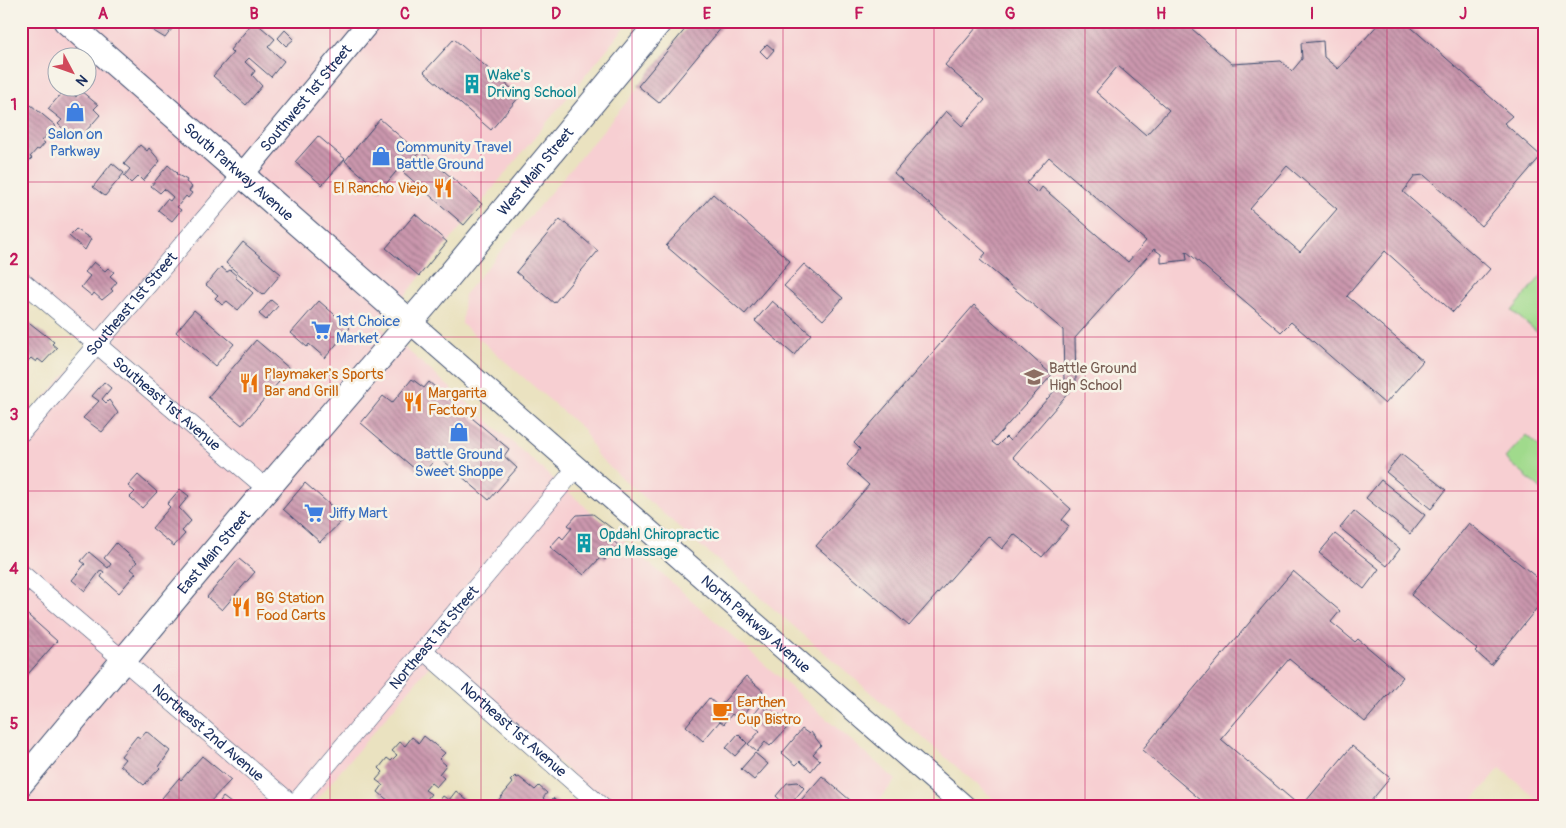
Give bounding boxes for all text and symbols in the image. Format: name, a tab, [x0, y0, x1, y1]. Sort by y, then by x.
text: A	[98, 4, 109, 24]
text: B	[249, 4, 259, 24]
text: C	[400, 4, 410, 24]
text: D	[551, 4, 561, 24]
text: E	[703, 4, 712, 24]
text: F	[854, 4, 864, 24]
text: G	[1005, 4, 1016, 24]
text: H	[1156, 4, 1166, 24]
text: I	[1310, 4, 1314, 24]
text: J	[1459, 4, 1467, 24]
street label: Southwest 1st Street	[256, 40, 357, 156]
north arrow	[48, 48, 98, 98]
place label: Wake's Driving School	[487, 66, 577, 102]
text: N	[72, 71, 91, 89]
building icon: Wake's Driving School	[461, 73, 483, 95]
text: 1	[11, 95, 17, 115]
shop icon: Salon on Parkway	[64, 101, 86, 123]
street label: South Parkway Avenue	[179, 119, 297, 226]
street label: West Main Street	[494, 123, 578, 220]
place label: Salon on Parkway	[47, 125, 103, 161]
place label: Community Travel Battle Ground	[396, 138, 512, 174]
shop icon: Community Travel Battle Ground	[370, 145, 392, 167]
restaurant icon: El Rancho Viejo	[432, 177, 454, 199]
place label: El Rancho Viejo	[333, 179, 428, 198]
street label: Southeast 1st Street	[82, 248, 182, 360]
text: 2	[10, 250, 19, 270]
place label: 1st Choice Market	[336, 312, 401, 348]
supermarket icon: 1st Choice Market	[310, 319, 332, 341]
street label: Southeast 1st Avenue	[108, 353, 225, 456]
place label: Battle Ground High School	[1049, 359, 1137, 395]
place label: Playmaker's Sports Bar and Grill	[264, 365, 384, 401]
school or university icon: Battle Ground High School	[1023, 366, 1045, 388]
restaurant icon: Playmaker's Sports Bar and Grill	[238, 372, 260, 394]
place label: Margarita Factory	[428, 384, 487, 420]
restaurant icon: Margarita Factory	[402, 391, 424, 413]
text: 3	[10, 405, 19, 425]
shop icon: Battle Ground Sweet Shoppe	[448, 421, 470, 443]
place label: Battle Ground Sweet Shoppe	[415, 445, 504, 481]
supermarket icon: Jiffy Mart	[303, 502, 325, 524]
place label: Jiffy Mart	[329, 504, 388, 523]
street label: East Main Street	[174, 506, 256, 598]
place label: Opdahl Chiropractic and Massage	[599, 525, 720, 561]
building icon: Opdahl Chiropractic and Massage	[573, 532, 595, 554]
text: 4	[9, 559, 19, 579]
street label: North Parkway Avenue	[697, 571, 814, 678]
street label: Northeast 1st Street	[385, 581, 484, 694]
place label: BG Station Food Carts	[256, 589, 326, 625]
restaurant icon: BG Station Food Carts	[230, 596, 252, 618]
street label: Northeast 1st Avenue	[456, 678, 571, 782]
street label: Northeast 2nd Avenue	[148, 680, 268, 786]
place label: Earthen Cup Bistro	[737, 693, 801, 729]
cafe icon: Earthen Cup Bistro	[711, 700, 733, 722]
text: 5	[10, 714, 19, 734]

